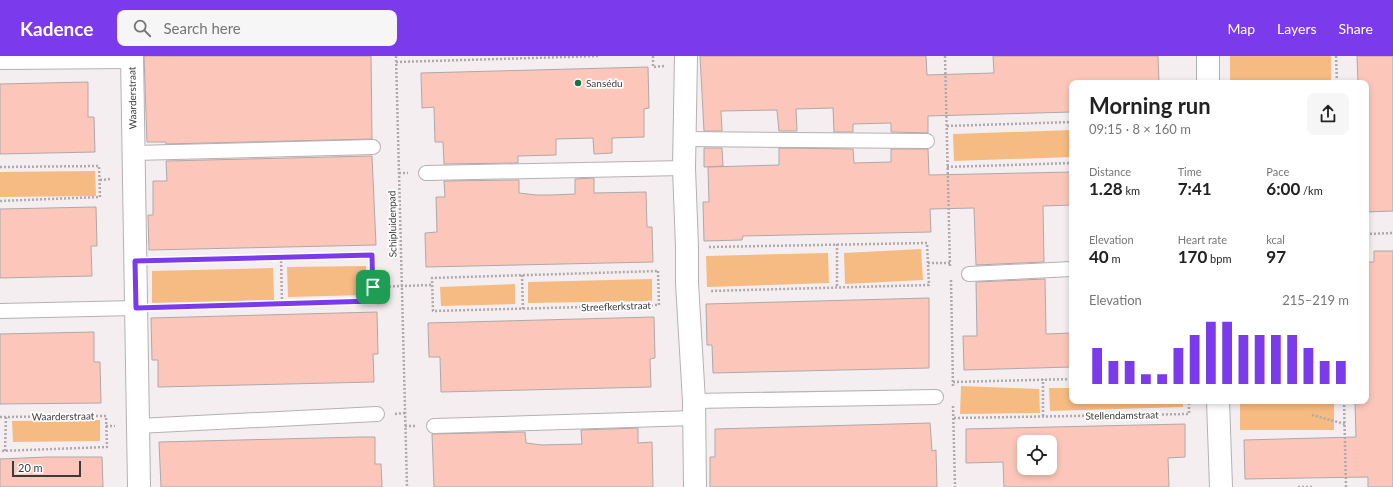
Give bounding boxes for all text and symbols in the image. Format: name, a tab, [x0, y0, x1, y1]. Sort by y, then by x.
search box	[117, 10, 397, 46]
text: Kadence	[20, 17, 93, 40]
icon: search	[131, 17, 153, 39]
text: Search here	[163, 19, 241, 37]
text: Map	[1227, 20, 1255, 37]
text: Layers	[1277, 20, 1317, 37]
text: Share	[1339, 20, 1373, 37]
street label: Waarderstraat	[125, 66, 139, 129]
place label: Sansédu	[586, 77, 623, 89]
marker: Sansédu	[573, 78, 583, 88]
text: Morning run	[1089, 92, 1211, 119]
button: share	[1307, 93, 1349, 135]
text: 09:15 · 8 × 160 m	[1089, 121, 1191, 137]
text: Distance	[1089, 165, 1131, 178]
text: Time	[1178, 165, 1202, 178]
text: Pace	[1266, 165, 1289, 178]
text: 1.28	[1089, 178, 1123, 199]
text: 7:41	[1178, 178, 1212, 199]
text: 6:00	[1266, 178, 1300, 199]
text: km	[1123, 184, 1140, 197]
text: /km	[1300, 184, 1323, 197]
street label: Schipluidenpad	[385, 191, 399, 257]
text: Elevation	[1089, 233, 1134, 246]
text: Heart rate	[1178, 233, 1227, 246]
text: kcal	[1266, 233, 1285, 246]
text: 40	[1089, 246, 1109, 267]
text: 170	[1178, 246, 1207, 267]
text: 97	[1266, 246, 1286, 267]
text: m	[1109, 252, 1121, 265]
text: bpm	[1207, 252, 1231, 265]
pin	[356, 270, 390, 304]
icon: arrive	[362, 276, 384, 298]
text: Elevation	[1089, 292, 1142, 308]
text: 215–219 m	[1282, 292, 1349, 308]
street label: Streefkerkstraat	[581, 299, 652, 313]
street label: Stellendamstraat	[1085, 408, 1159, 422]
street label: Waarderstraat	[32, 409, 95, 423]
map controls	[1017, 435, 1057, 475]
button: locate	[1017, 435, 1057, 475]
scale bar	[12, 459, 81, 478]
text: 20 m	[18, 461, 43, 474]

